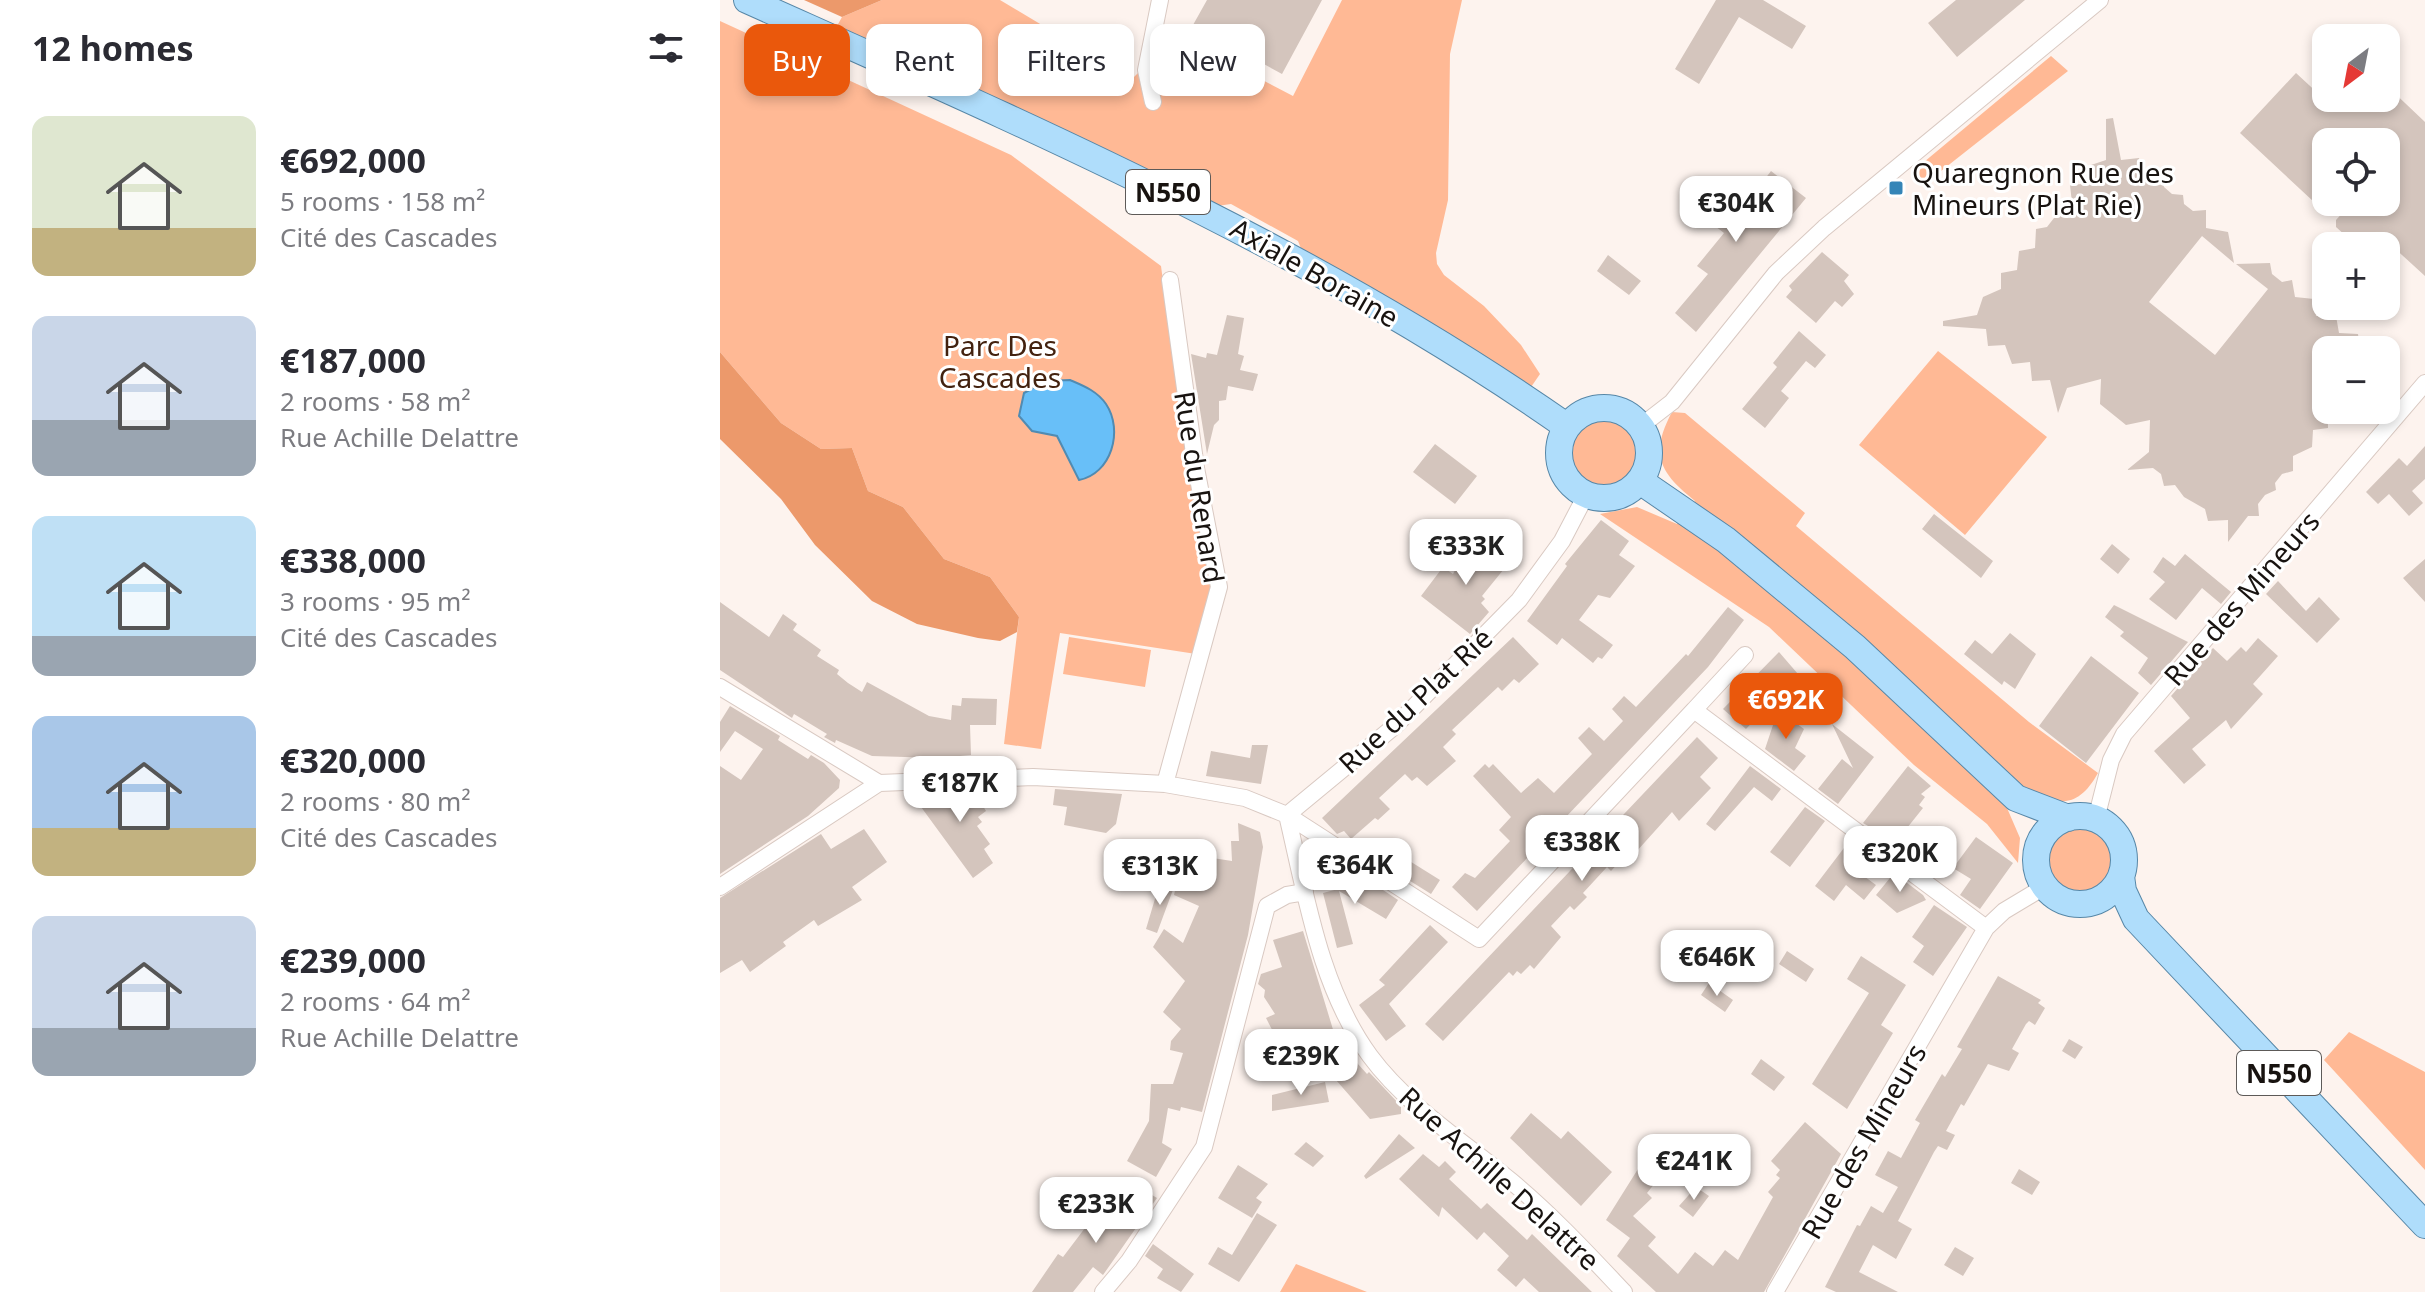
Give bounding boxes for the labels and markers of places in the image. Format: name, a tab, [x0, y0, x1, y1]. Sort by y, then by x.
place label: Quaregnon Rue des Mineurs (Plat Rie)	[1912, 153, 2174, 223]
pin: €304K	[1680, 176, 1792, 244]
marker: Quaregnon Rue des Mineurs (Plat Rie)	[1887, 179, 1905, 197]
pin: €333K	[1410, 519, 1522, 587]
pin: €692K	[1730, 673, 1842, 741]
pin: €187K	[904, 756, 1016, 824]
pin: €338K	[1526, 815, 1638, 883]
pin: €320K	[1844, 826, 1956, 894]
pin: €364K	[1299, 838, 1411, 906]
pin: €313K	[1104, 839, 1216, 907]
pin: €646K	[1661, 930, 1773, 998]
pin: €239K	[1245, 1029, 1357, 1097]
pin: €241K	[1638, 1134, 1750, 1202]
pin: €233K	[1040, 1177, 1152, 1245]

